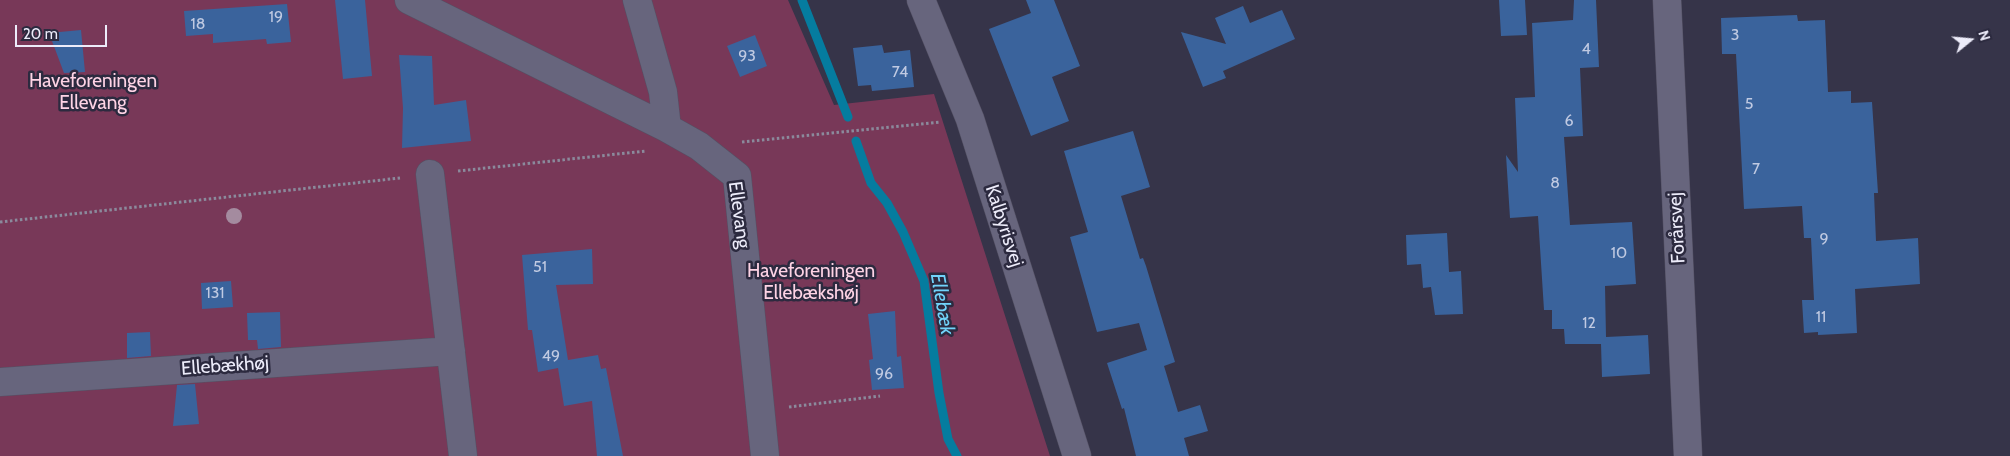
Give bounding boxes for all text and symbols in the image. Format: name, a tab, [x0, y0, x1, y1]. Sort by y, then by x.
house number: 19	[269, 7, 283, 27]
house number: 18	[191, 14, 205, 34]
scale bar	[18, 15, 110, 47]
north arrow	[1945, 15, 1995, 65]
text: 20 m	[23, 25, 58, 43]
house number: 3	[1731, 25, 1739, 45]
text: N	[1974, 28, 1994, 43]
house number: 4	[1581, 39, 1591, 59]
house number: 93	[738, 46, 756, 66]
house number: 74	[892, 62, 908, 82]
park label: Haveforeningen Ellevang	[29, 70, 157, 114]
house number: 5	[1745, 94, 1753, 114]
house number: 6	[1564, 111, 1574, 131]
house number: 7	[1752, 159, 1760, 179]
house number: 8	[1550, 173, 1560, 193]
street label: Ellevang	[723, 180, 755, 250]
street label: Kalbyrisvej	[980, 182, 1028, 270]
street label: Forårsvej	[1664, 192, 1690, 264]
house number: 9	[1819, 229, 1829, 249]
house number: 10	[1611, 243, 1627, 263]
house number: 51	[533, 257, 547, 277]
park label: Haveforeningen Ellebækshøj	[747, 260, 875, 304]
water label: Ellebæk	[925, 271, 959, 337]
house number: 131	[205, 283, 225, 303]
house number: 11	[1816, 307, 1826, 327]
house number: 12	[1582, 313, 1596, 333]
house number: 49	[542, 346, 560, 366]
street label: Ellebækhøj	[180, 352, 270, 380]
house number: 96	[875, 364, 893, 384]

